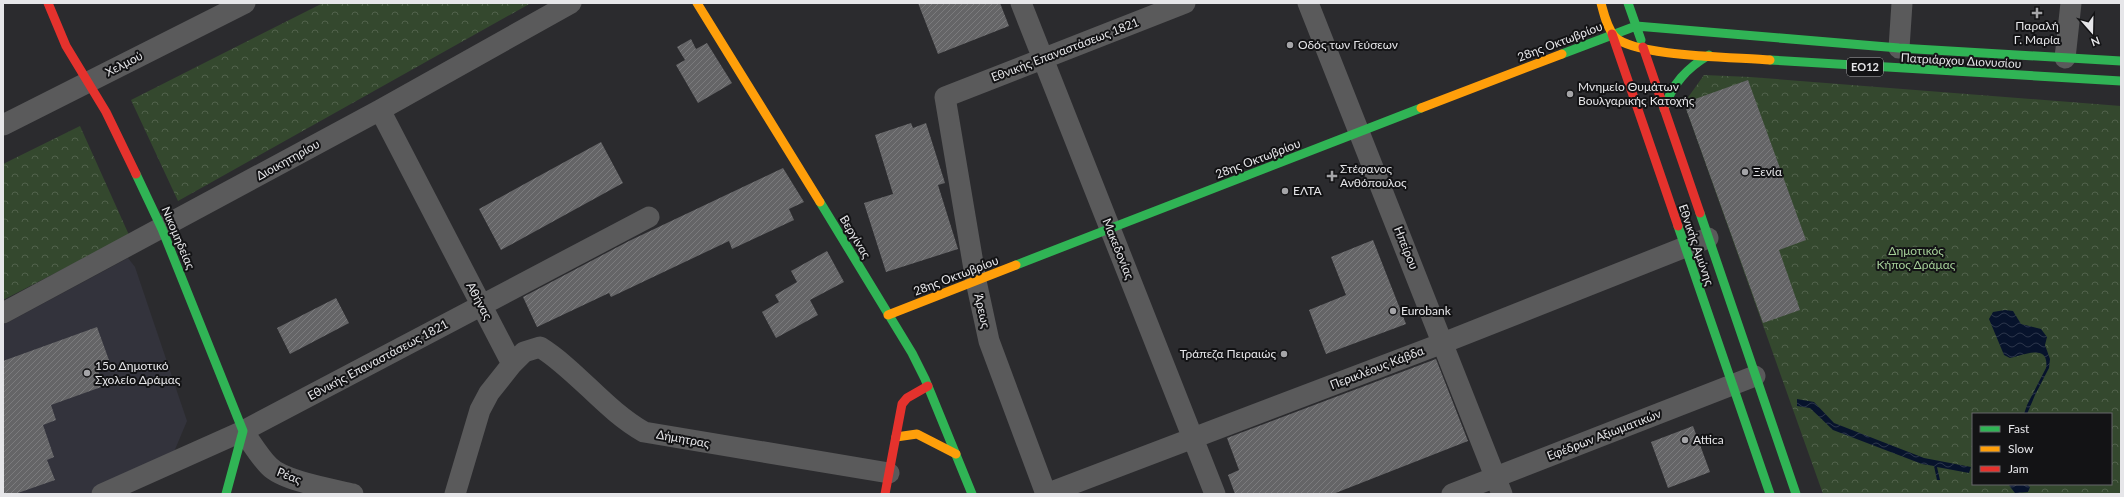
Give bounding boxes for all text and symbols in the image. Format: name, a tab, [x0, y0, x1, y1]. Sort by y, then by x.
marker: Παραλή Γ. Μαρία	[2032, 8, 2042, 18]
north arrow	[2072, 12, 2112, 52]
street label: Εθνικής Επαναστάσεως 1821	[989, 14, 1141, 85]
street label: 28ης Οκτωβρίου	[1515, 18, 1604, 65]
place label: Παραλή Γ. Μαρία	[2014, 18, 2061, 47]
text: N	[2089, 34, 2102, 49]
place label: Οδός των Γεύσεων	[1298, 37, 1398, 52]
marker: Οδός των Γεύσεων	[1285, 40, 1295, 50]
street label: Χελμού	[103, 48, 145, 79]
street label: Πατριάρχου Διονυσίου	[1900, 50, 2022, 71]
road number: ΕΟ12	[1847, 58, 1883, 76]
place label: Μνημείο Θυμάτων Βουλγαρικής Κατοχής	[1578, 79, 1695, 108]
marker: Μνημείο Θυμάτων Βουλγαρικής Κατοχής	[1565, 89, 1575, 99]
street label: 28ης Οκτωβρίου	[1213, 135, 1302, 182]
street label: Διοικητηρίου	[253, 136, 322, 183]
place label: Στέφανος Ανθόπουλος	[1340, 161, 1407, 190]
place label: Ξενία	[1753, 164, 1783, 179]
marker: Ξενία	[1740, 167, 1750, 177]
marker: Στέφανος Ανθόπουλος	[1327, 171, 1337, 181]
place label: ΕΛΤΑ	[1293, 183, 1322, 198]
marker: ΕΛΤΑ	[1280, 186, 1290, 196]
street label: Εθνικής Αμύνης	[1676, 202, 1718, 288]
street label: Νικομηδείας	[158, 204, 199, 272]
street label: Βεργίνας	[837, 212, 874, 261]
street label: Μακεδονίας	[1099, 216, 1138, 282]
street label: Ηπείρου	[1391, 224, 1422, 272]
park label: Δημοτικός Κήπος Δράμας	[1877, 243, 1956, 272]
street label: 28ης Οκτωβρίου	[911, 252, 1000, 299]
street label: Αθήνας	[463, 279, 496, 323]
street label: Άρεως	[971, 292, 994, 330]
place label: Eurobank	[1401, 303, 1452, 318]
marker: Eurobank	[1388, 306, 1398, 316]
street label: Εθνικής Επαναστάσεως 1821	[305, 316, 451, 403]
street label: Περικλέους Κάβδα	[1328, 342, 1427, 392]
place label: Τράπεζα Πειραιώς	[1180, 346, 1276, 361]
marker: Τράπεζα Πειραιώς	[1279, 349, 1289, 359]
place label: 15ο Δημοτικό Σχολείο Δράμας	[95, 358, 181, 387]
marker: 15ο Δημοτικό Σχολείο Δράμας	[82, 368, 92, 378]
street label: Εφέδρων Αξιωματικών	[1545, 406, 1663, 463]
legend	[1972, 413, 2112, 485]
text: Fast	[2008, 421, 2030, 436]
street label: Δήμητρας	[655, 426, 711, 451]
place label: Attica	[1693, 432, 1724, 447]
marker: Attica	[1680, 435, 1690, 445]
text: Slow	[2008, 441, 2034, 456]
text: Jam	[2008, 461, 2029, 476]
street label: Ρέας	[275, 464, 304, 487]

